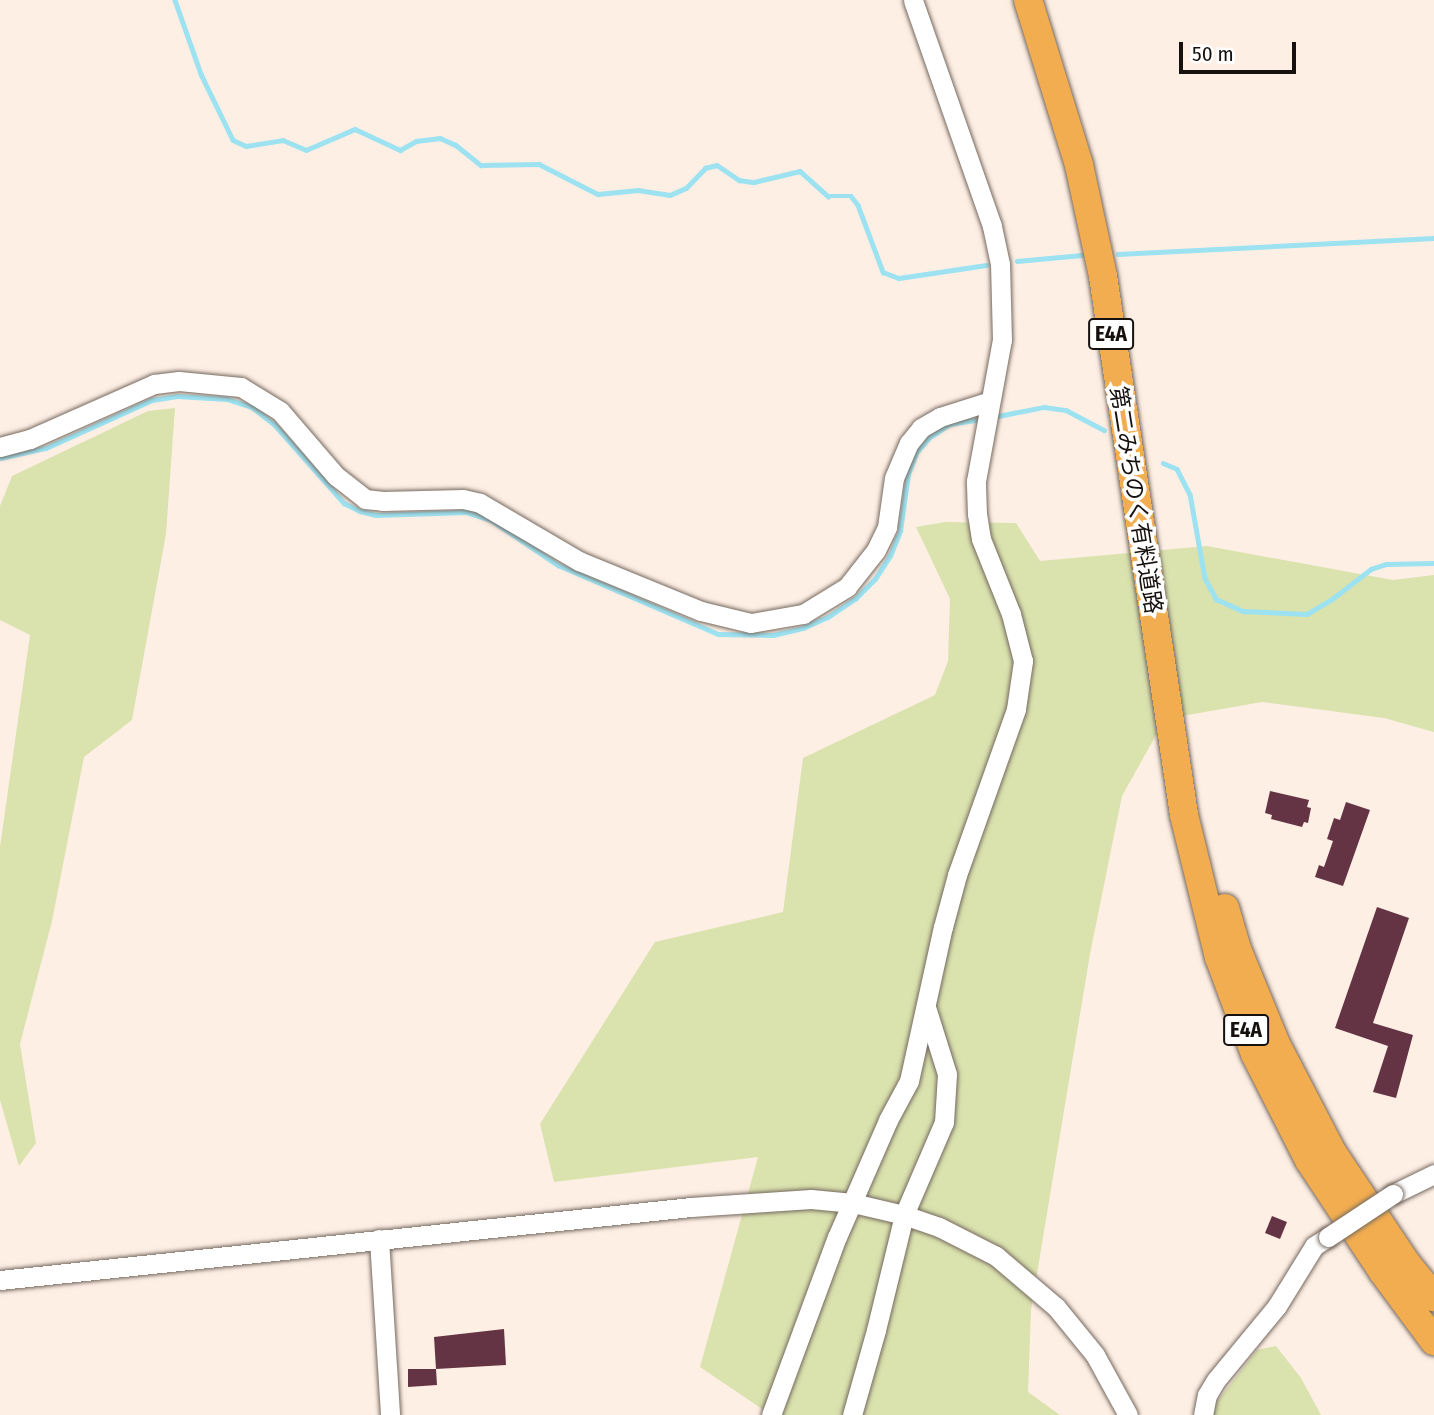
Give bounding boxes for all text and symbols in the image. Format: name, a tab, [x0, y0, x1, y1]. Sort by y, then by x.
scale bar	[1182, 28, 1299, 72]
text: 50 m	[1192, 41, 1234, 67]
road number: E4A	[1086, 316, 1136, 352]
street label: 第二みちのく有料道路	[1104, 384, 1168, 616]
road number: E4A	[1222, 1012, 1270, 1048]

